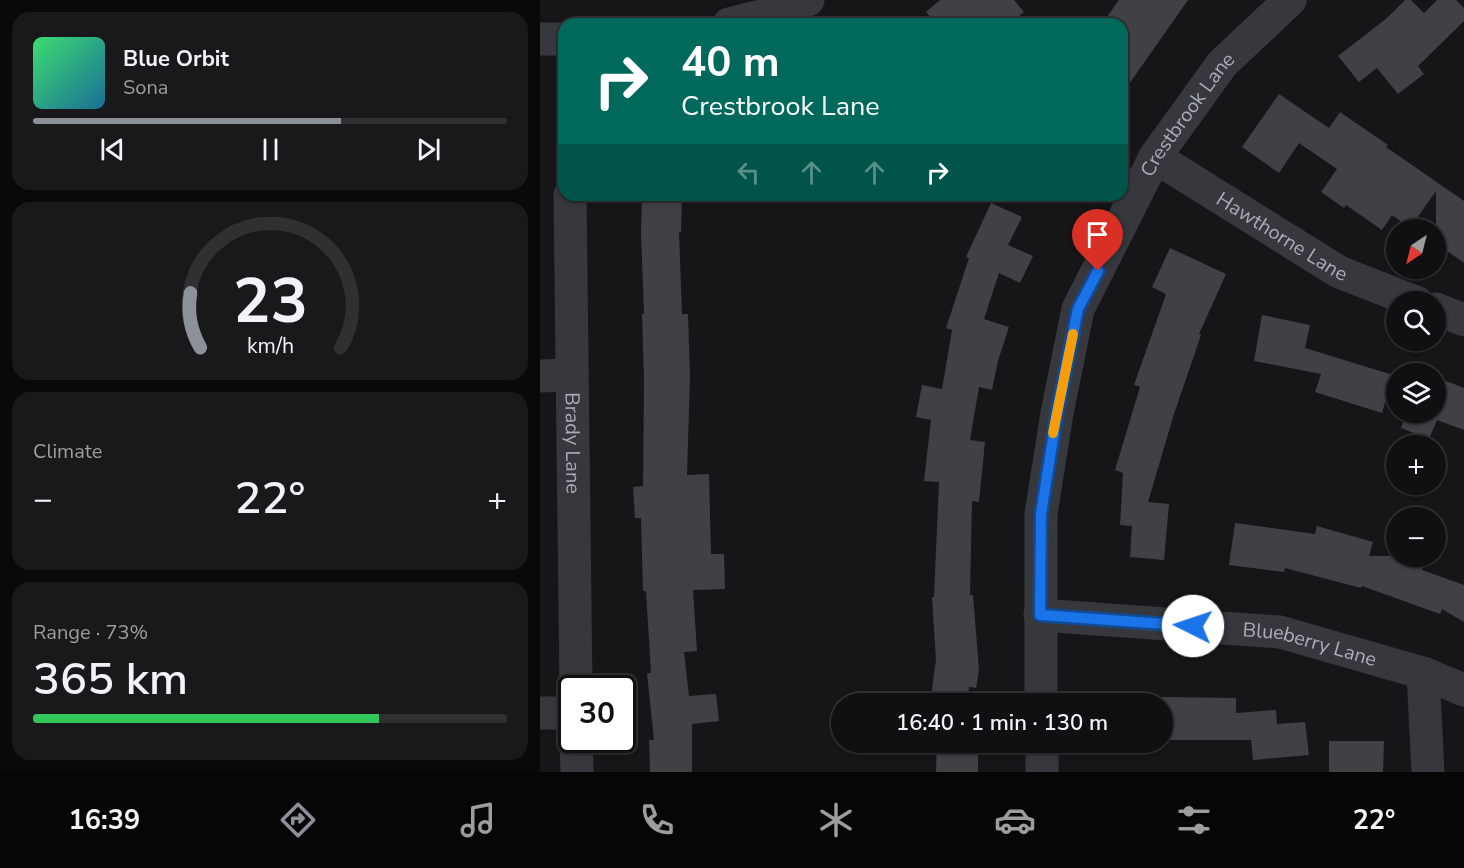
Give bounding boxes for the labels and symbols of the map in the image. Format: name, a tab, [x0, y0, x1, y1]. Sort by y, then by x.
street label: Crestbrook Lane	[1134, 46, 1241, 182]
street label: Hawthorne Lane	[1211, 186, 1351, 288]
pin	[1072, 209, 1123, 271]
north arrow	[1386, 219, 1446, 279]
street label: Brady Lane	[558, 392, 587, 494]
position arrow	[1161, 594, 1225, 658]
street label: Blueberry Lane	[1242, 616, 1380, 673]
speed limit sign: 30	[558, 675, 636, 753]

